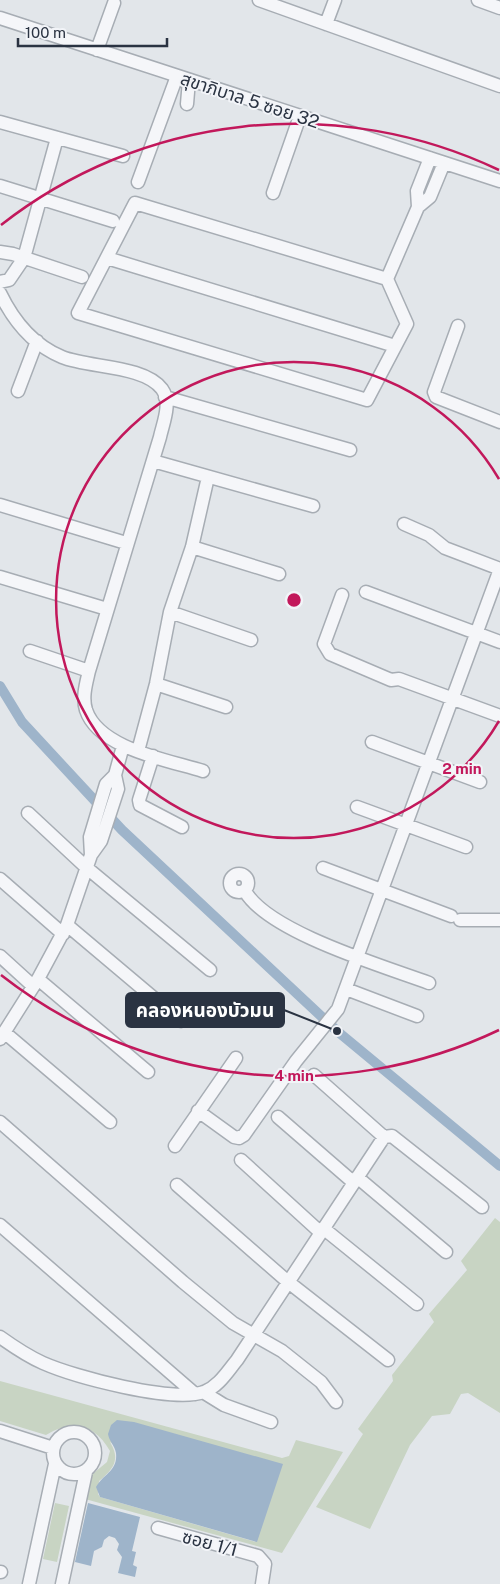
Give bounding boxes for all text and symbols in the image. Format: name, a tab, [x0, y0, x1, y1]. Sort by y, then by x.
scale bar	[18, 15, 166, 47]
text: 100 m	[25, 24, 66, 41]
street label: สุขาภิบาล 5 ซอย 32	[178, 68, 322, 133]
centre of rings	[285, 591, 303, 609]
text: 2 min	[442, 760, 482, 777]
callout: คลองหนองบัวมน	[126, 993, 284, 1027]
text: คลองหนองบัวมน	[136, 999, 274, 1021]
text: 4 min	[274, 1067, 314, 1084]
street label: ซอย 1/1	[180, 1526, 240, 1560]

